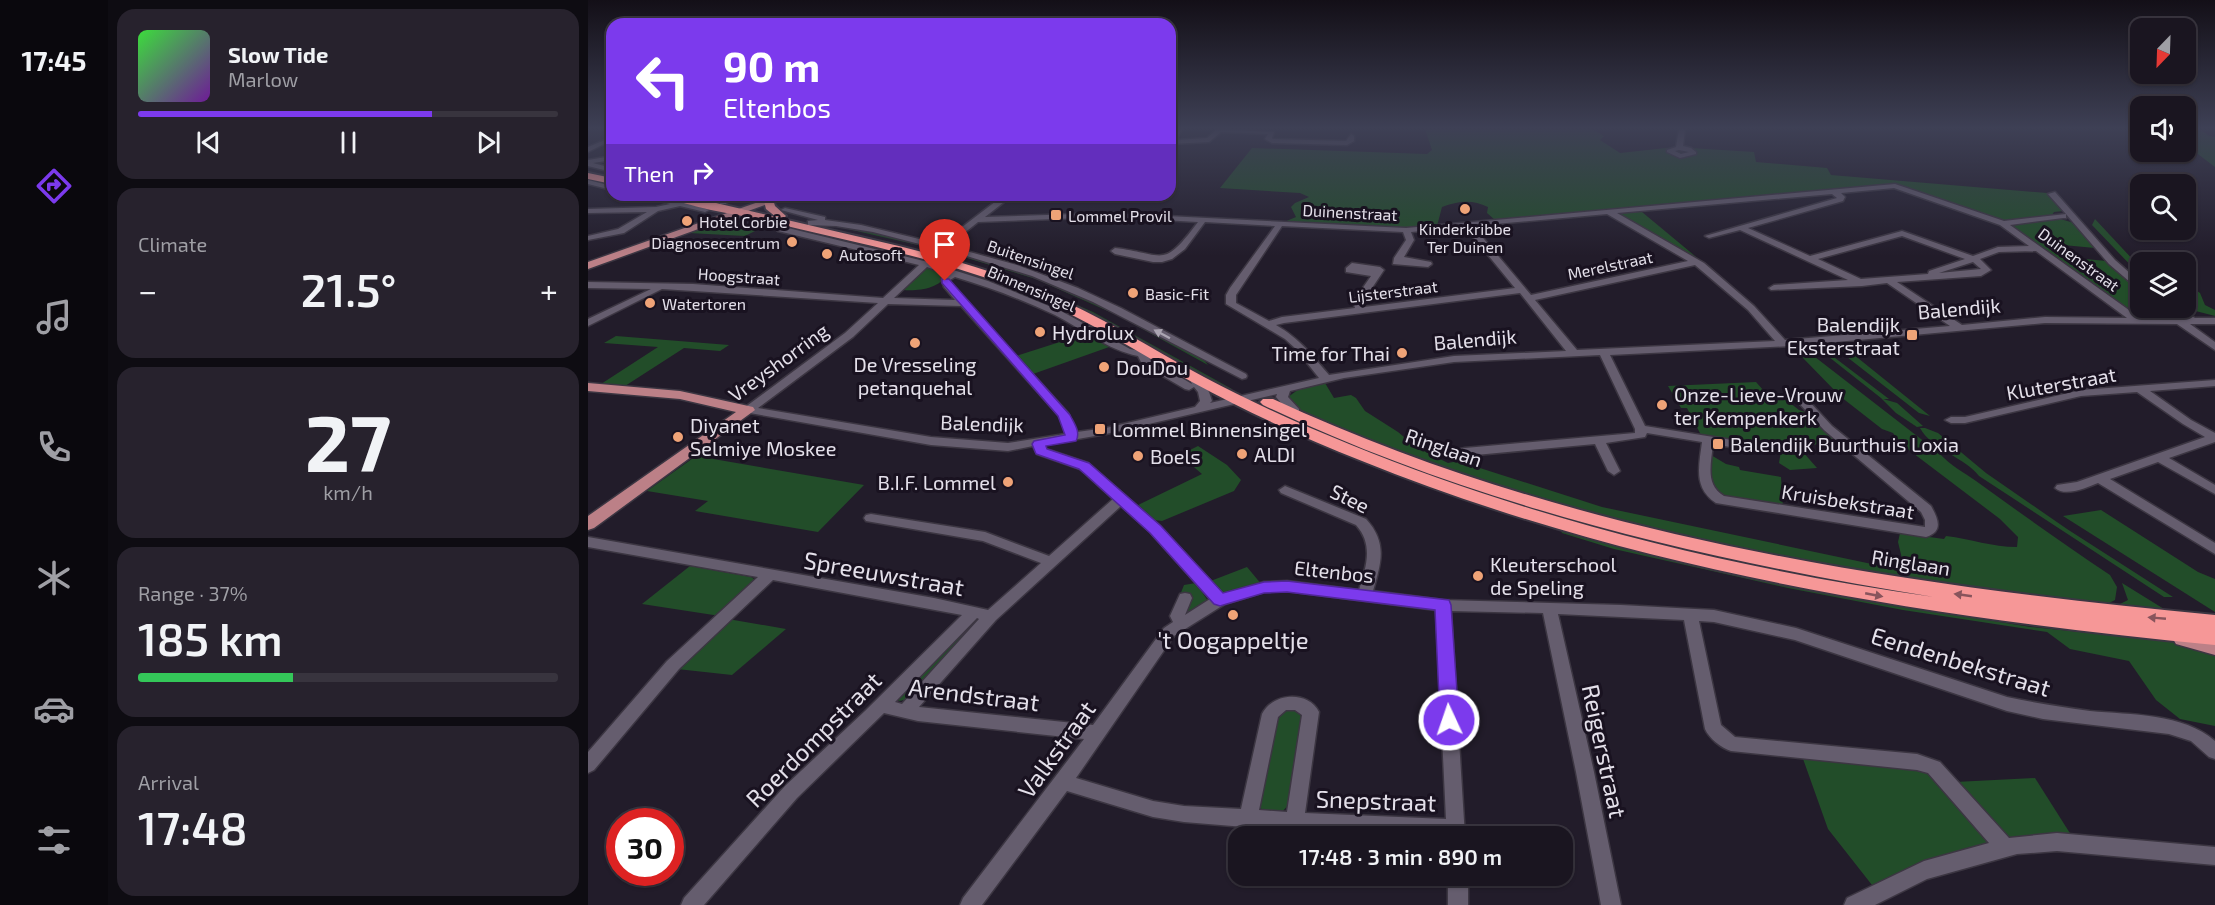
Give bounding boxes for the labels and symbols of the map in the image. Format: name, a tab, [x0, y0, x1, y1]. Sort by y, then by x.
north arrow	[2130, 18, 2196, 84]
street label: Duinenstraat	[1302, 200, 1398, 224]
marker: Kinderkribbe Ter Duinen	[1458, 202, 1472, 216]
place label: Lommel Provil	[1068, 206, 1172, 225]
marker: Lommel Provil	[1049, 208, 1063, 222]
place label: Hotel Corbie	[699, 212, 788, 231]
marker: Hotel Corbie	[680, 214, 694, 228]
pin	[919, 219, 970, 281]
place label: Kinderkribbe Ter Duinen	[1419, 219, 1511, 256]
street label: Duinenstraat	[2035, 223, 2123, 295]
place label: Diagnosecentrum	[651, 233, 780, 252]
marker: Diagnosecentrum	[785, 235, 799, 249]
street label: Buitensingel	[985, 235, 1077, 283]
place label: Autosoft	[839, 245, 903, 264]
marker: Autosoft	[820, 247, 834, 261]
street label: Merelstraat	[1566, 247, 1654, 283]
street label: Binnensingel	[985, 261, 1079, 315]
street label: Hoogstraat	[697, 264, 781, 288]
street label: Lijsterstraat	[1347, 276, 1439, 307]
place label: Basic-Fit	[1145, 284, 1209, 303]
marker: Basic-Fit	[1126, 286, 1140, 300]
street label: Balendijk	[1916, 292, 2002, 324]
place label: Watertoren	[662, 294, 746, 313]
marker: Watertoren	[643, 296, 657, 310]
place label: Balendijk Eksterstraat	[1787, 312, 1900, 359]
street label: Vreyshorring	[723, 318, 833, 406]
place label: Hydrolux	[1052, 320, 1135, 344]
street label: Balendijk	[1432, 323, 1518, 355]
marker: Hydrolux	[1033, 325, 1047, 339]
marker: Balendijk Eksterstraat	[1905, 328, 1919, 342]
one-way arrow	[1153, 329, 1170, 339]
marker: De Vresseling petanquehal	[908, 336, 922, 350]
place label: Time for Thai	[1271, 341, 1390, 365]
marker: Time for Thai	[1395, 346, 1409, 360]
place label: De Vresseling petanquehal	[854, 352, 976, 399]
place label: DouDou	[1116, 355, 1188, 379]
marker: DouDou	[1097, 360, 1111, 374]
street label: Kluterstraat	[2004, 361, 2118, 404]
place label: Onze-Lieve-Vrouw ter Kempenkerk	[1674, 382, 1843, 429]
marker: Onze-Lieve-Vrouw ter Kempenkerk	[1655, 398, 1669, 412]
street label: Balendijk	[940, 410, 1024, 436]
place label: Diyanet Selmiye Moskee	[690, 413, 836, 460]
place label: Lommel Binnensingel	[1112, 417, 1307, 441]
marker: Lommel Binnensingel	[1093, 422, 1107, 436]
street label: Ringlaan	[1402, 423, 1486, 471]
marker: Diyanet Selmiye Moskee	[671, 430, 685, 444]
place label: Balendijk Buurthuis Loxia	[1730, 432, 1959, 456]
marker: Balendijk Buurthuis Loxia	[1711, 437, 1725, 451]
place label: ALDI	[1254, 442, 1295, 466]
place label: Boels	[1150, 444, 1201, 468]
marker: ALDI	[1235, 447, 1249, 461]
marker: Boels	[1131, 449, 1145, 463]
place label: B.I.F. Lommel	[878, 470, 996, 494]
marker: B.I.F. Lommel	[1001, 475, 1015, 489]
street label: Stee	[1327, 478, 1373, 518]
street label: Kruisbekstraat	[1780, 479, 1916, 523]
street label: Ringlaan	[1870, 544, 1952, 580]
street label: Spreeuwstraat	[802, 545, 966, 601]
place label: Kleuterschool de Speling	[1490, 552, 1617, 599]
street label: Eltenbos	[1293, 555, 1375, 587]
marker: Kleuterschool de Speling	[1471, 569, 1485, 583]
one-way arrow	[1953, 590, 1972, 599]
one-way arrow	[1864, 591, 1883, 600]
marker: 't Oogappeltje	[1226, 608, 1240, 622]
one-way arrow	[2147, 613, 2166, 623]
street label: Eendenbekstraat	[1868, 620, 2054, 702]
place label: 't Oogappeltje	[1157, 625, 1309, 654]
street label: Roerdompstraat	[739, 665, 887, 813]
street label: Arendstraat	[907, 672, 1041, 716]
street label: Reigerstraat	[1577, 682, 1633, 820]
position arrow	[1417, 688, 1481, 752]
street label: Valkstraat	[1011, 695, 1101, 803]
street label: Snepstraat	[1315, 783, 1437, 817]
speed limit sign: 30	[606, 808, 684, 886]

